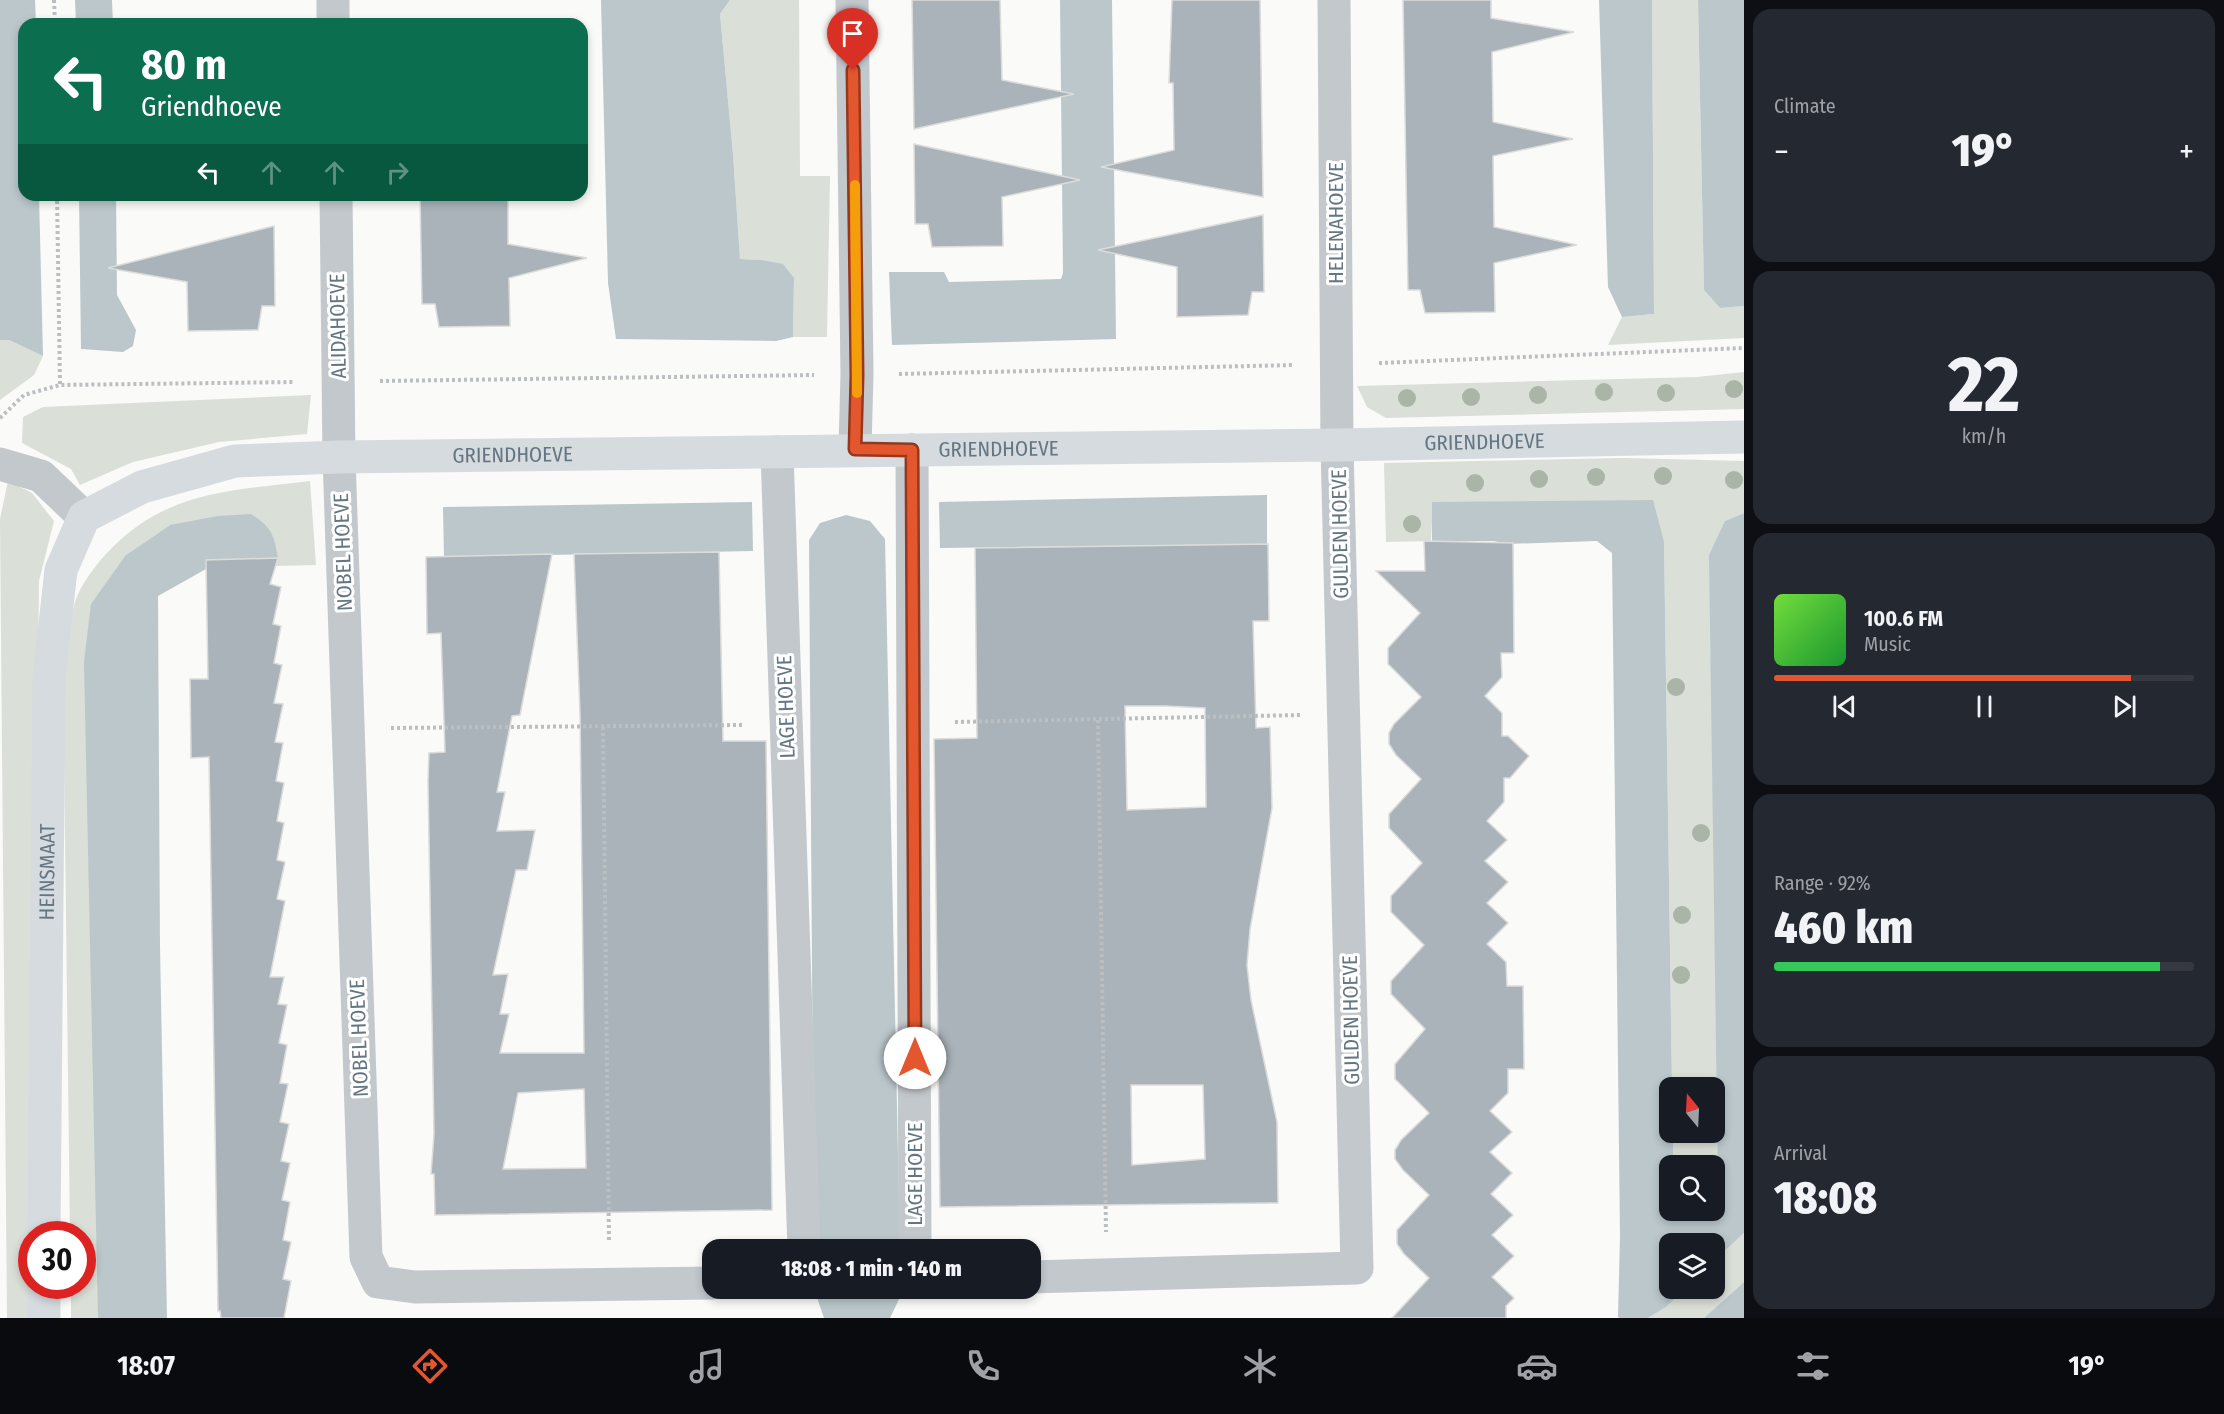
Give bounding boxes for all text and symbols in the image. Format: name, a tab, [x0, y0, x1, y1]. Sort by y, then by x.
pin	[827, 8, 878, 70]
icon: arrive	[836, 17, 869, 50]
text: 80 m	[141, 40, 227, 90]
icon: left	[42, 42, 120, 120]
text: Griendhoeve	[141, 91, 282, 123]
text: Climate	[1774, 94, 1836, 118]
text: 19°	[1952, 124, 2016, 178]
text: −	[1774, 132, 1789, 172]
text: +	[2179, 132, 2194, 172]
icon: left	[192, 156, 225, 189]
icon: ahead	[255, 156, 288, 189]
icon: ahead	[318, 156, 351, 189]
icon: right	[381, 156, 414, 189]
street label: HELENAHOEVE	[1323, 162, 1349, 284]
street label: ALIDAHOEVE	[324, 273, 352, 379]
text: 22	[1948, 338, 2020, 432]
text: km/h	[1962, 424, 2006, 448]
street label: GRIENDHOEVE	[1424, 428, 1545, 456]
street label: GRIENDHOEVE	[938, 435, 1059, 463]
street label: GRIENDHOEVE	[452, 441, 573, 469]
street label: GULDEN HOEVE	[1326, 469, 1354, 599]
street label: NOBEL HOEVE	[328, 493, 358, 611]
text: 100.6 FM	[1864, 605, 1943, 632]
text: Music	[1864, 632, 1911, 656]
street label: LAGE HOEVE	[771, 655, 801, 759]
icon: previous	[1828, 690, 1861, 723]
icon: pause	[1968, 690, 2001, 723]
icon: next	[2108, 690, 2141, 723]
street label: HEINSMAAT	[34, 823, 61, 921]
text: Range · 92%	[1774, 871, 1871, 895]
text: 460 km	[1774, 901, 1913, 955]
street label: GULDEN HOEVE	[1337, 955, 1365, 1085]
street label: NOBEL HOEVE	[344, 979, 374, 1097]
position arrow	[883, 1026, 947, 1090]
north arrow	[1659, 1077, 1725, 1143]
map controls	[1659, 1077, 1725, 1299]
street label: LAGE HOEVE	[902, 1122, 928, 1226]
text: Arrival	[1774, 1141, 1827, 1165]
button: search	[1659, 1155, 1725, 1221]
text: 18:08	[1774, 1171, 1877, 1225]
speed limit sign: 30	[18, 1221, 96, 1299]
button: layers	[1659, 1233, 1725, 1299]
text: 18:08 · 1 min · 140 m	[781, 1255, 962, 1282]
icon: directions	[409, 1345, 451, 1387]
icon: music	[686, 1345, 728, 1387]
icon: phone	[962, 1345, 1004, 1387]
icon: climate	[1239, 1345, 1281, 1387]
icon: car	[1516, 1345, 1558, 1387]
icon: filters	[1792, 1345, 1834, 1387]
text: 18:07	[117, 1350, 175, 1382]
text: 19°	[2069, 1350, 2107, 1382]

